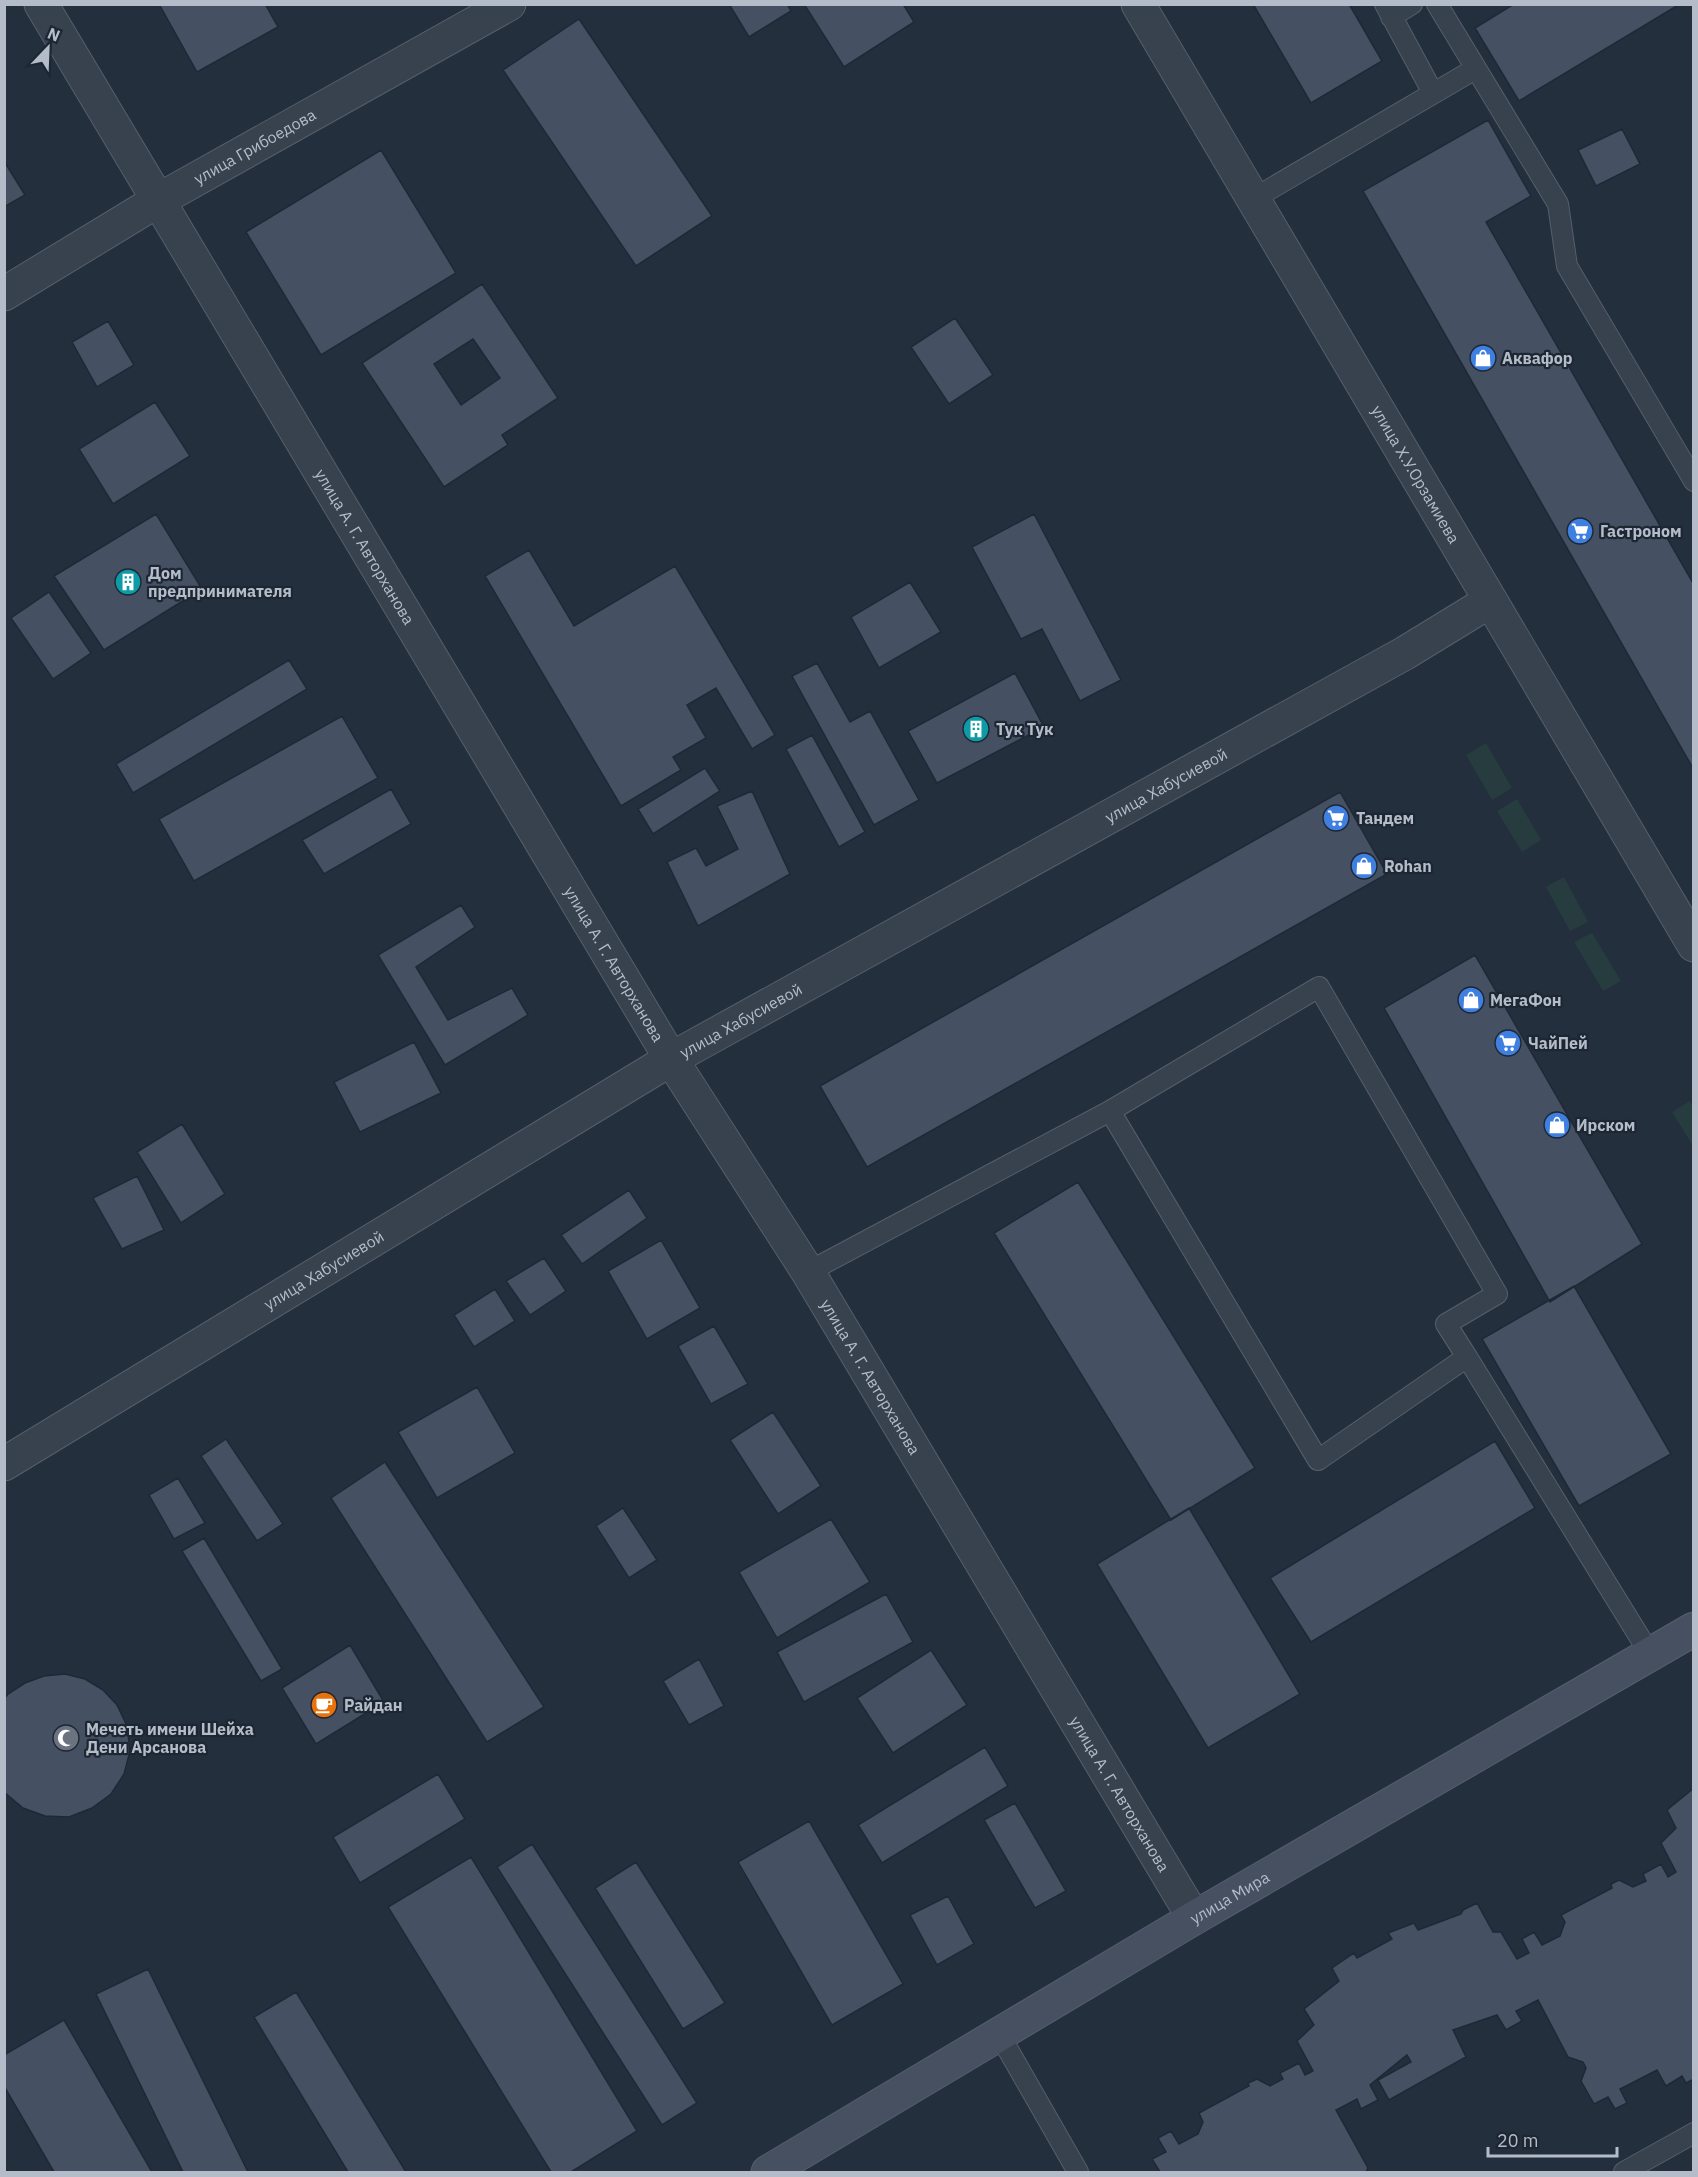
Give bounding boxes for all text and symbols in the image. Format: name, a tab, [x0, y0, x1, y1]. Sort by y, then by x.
north arrow	[18, 18, 78, 78]
text: N	[45, 23, 63, 46]
street label: улица Грибоедова	[190, 104, 320, 188]
shop icon: Аквафор	[1468, 343, 1498, 373]
place label: Аквафор	[1502, 348, 1573, 368]
street label: улица Х.У.Орзамиева	[1367, 401, 1465, 547]
street label: улица А. Г. Авторханова	[311, 465, 419, 628]
supermarket icon: Гастроном	[1565, 516, 1595, 546]
place label: Гастроном	[1600, 521, 1682, 541]
place label: Дом предпринимателя	[148, 563, 292, 601]
building icon: Дом предпринимателя	[113, 567, 143, 597]
building icon: Тук Тук	[961, 714, 991, 744]
place label: Тук Тук	[996, 719, 1054, 739]
street label: улица Хабусиевой	[1101, 743, 1231, 827]
supermarket icon: Тандем	[1321, 803, 1351, 833]
place label: Тандем	[1356, 808, 1414, 828]
shop icon: Rohan	[1349, 851, 1379, 881]
place label: Rohan	[1384, 856, 1432, 876]
street label: улица А. Г. Авторханова	[560, 882, 669, 1046]
street label: улица Хабусиевой	[676, 979, 805, 1062]
shop icon: МегаФон	[1456, 985, 1486, 1015]
place label: МегаФон	[1490, 990, 1562, 1010]
supermarket icon: ЧайПей	[1493, 1028, 1523, 1058]
place label: ЧайПей	[1528, 1033, 1588, 1053]
shop icon: Ирском	[1542, 1110, 1572, 1140]
place label: Ирском	[1576, 1115, 1636, 1135]
street label: улица Хабусиевой	[260, 1226, 387, 1314]
street label: улица А. Г. Авторханова	[816, 1295, 925, 1459]
cafe icon: Райдан	[309, 1690, 339, 1720]
place label: Райдан	[344, 1695, 403, 1715]
street label: улица А. Г. Авторханова	[1066, 1712, 1174, 1876]
place label: Мечеть имени Шейха Дени Арсанова	[86, 1719, 254, 1757]
mosque icon: Мечеть имени Шейха Дени Арсанова	[51, 1723, 81, 1753]
street label: улица Мира	[1186, 1866, 1273, 1928]
scale bar	[1488, 2120, 1617, 2158]
text: 20 m	[1497, 2129, 1539, 2152]

